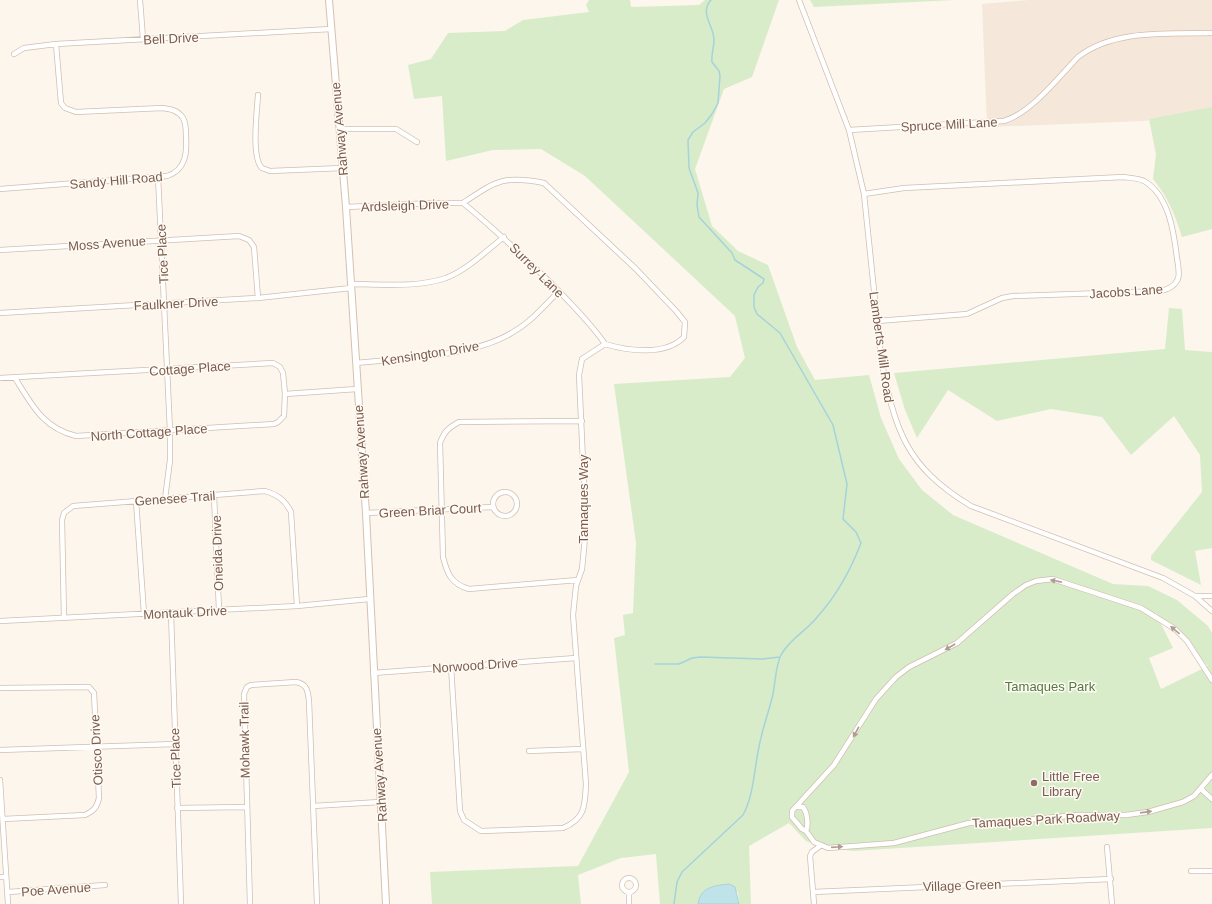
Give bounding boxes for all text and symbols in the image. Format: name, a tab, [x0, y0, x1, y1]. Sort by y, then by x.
street label: Bell Drive	[143, 30, 199, 47]
street label: Rahway Avenue	[328, 82, 351, 176]
street label: Spruce Mill Lane	[900, 114, 998, 135]
street label: Sandy Hill Road	[69, 169, 163, 192]
street label: Ardsleigh Drive	[361, 196, 449, 215]
street label: Tice Place	[153, 224, 172, 284]
street label: Moss Avenue	[68, 233, 146, 254]
street label: Surrey Lane	[506, 240, 567, 301]
street label: Jacobs Lane	[1089, 281, 1163, 302]
street label: Lamberts Mill Road	[866, 291, 897, 404]
street label: Faulkner Drive	[133, 294, 219, 313]
street label: Kensington Drive	[380, 338, 480, 369]
street label: Cottage Place	[149, 358, 231, 379]
street label: Rahway Avenue	[351, 405, 372, 499]
street label: North Cottage Place	[90, 421, 208, 444]
street label: Tamaques Way	[576, 454, 591, 544]
street label: Genesee Trail	[134, 488, 216, 509]
street label: Green Briar Court	[378, 500, 482, 521]
street label: Oneida Drive	[209, 515, 226, 591]
one-way arrow	[1050, 578, 1062, 584]
street label: Montauk Drive	[143, 603, 227, 622]
one-way arrow	[1170, 626, 1180, 635]
one-way arrow	[944, 644, 955, 651]
street label: Norwood Drive	[432, 655, 518, 676]
park label: Tamaques Park	[1005, 679, 1096, 694]
street label: Mohawk Trail	[236, 701, 253, 778]
street label: Otisco Drive	[87, 714, 106, 786]
one-way arrow	[852, 726, 859, 738]
street label: Tice Place	[167, 728, 184, 788]
street label: Rahway Avenue	[369, 728, 390, 822]
place label: Little Free Library	[1042, 769, 1100, 799]
marker: Little Free Library	[1029, 778, 1039, 788]
street label: Tamaques Park Roadway	[972, 808, 1121, 831]
one-way arrow	[1140, 809, 1152, 815]
one-way arrow	[831, 844, 843, 851]
street label: Village Green	[923, 877, 1002, 894]
street label: Poe Avenue	[21, 880, 91, 899]

